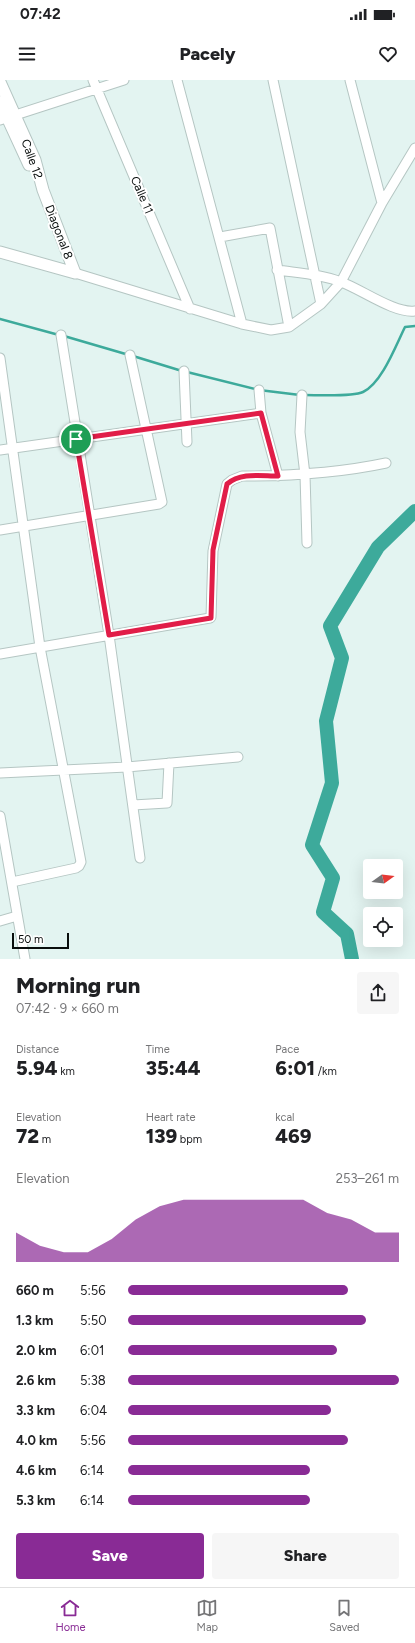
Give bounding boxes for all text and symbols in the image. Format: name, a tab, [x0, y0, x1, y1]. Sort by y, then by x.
text: 07:42	[20, 5, 61, 23]
icon: menu	[16, 43, 38, 65]
text: Pacely	[180, 43, 235, 65]
icon: heart	[377, 43, 399, 65]
street label: Calle 12	[18, 137, 46, 181]
street label: Calle 11	[128, 174, 156, 216]
street label: Diagonal 8	[42, 203, 76, 261]
pin	[59, 422, 93, 456]
icon: arrive	[65, 428, 87, 450]
north arrow	[363, 859, 403, 899]
map controls	[363, 859, 403, 947]
button: locate	[363, 907, 403, 947]
scale bar	[12, 931, 69, 950]
text: 50 m	[18, 933, 43, 946]
text: Morning run	[16, 972, 140, 999]
button: share	[357, 972, 399, 1014]
text: 07:42 · 9 × 660 m	[16, 1001, 119, 1016]
text: Distance	[16, 1043, 59, 1056]
text: Time	[146, 1043, 170, 1056]
text: Pace	[275, 1043, 299, 1056]
text: 5.94	[16, 1056, 58, 1080]
text: 35:44	[146, 1056, 201, 1080]
text: 6:01	[275, 1056, 315, 1080]
text: km	[58, 1065, 75, 1078]
text: /km	[315, 1065, 337, 1078]
text: Elevation	[16, 1111, 61, 1124]
text: Heart rate	[146, 1111, 196, 1124]
text: kcal	[275, 1111, 295, 1124]
text: 72	[16, 1124, 39, 1148]
text: 139	[146, 1124, 177, 1148]
text: 469	[275, 1124, 312, 1148]
text: m	[39, 1133, 51, 1146]
text: bpm	[177, 1133, 202, 1146]
text: Elevation	[16, 1171, 69, 1186]
text: 253–261 m	[336, 1171, 399, 1186]
text: 660 m	[16, 1283, 54, 1298]
text: 5:56	[80, 1283, 106, 1298]
text: 1.3 km	[16, 1313, 53, 1328]
text: 5:50	[80, 1313, 107, 1328]
text: 2.0 km	[16, 1343, 57, 1358]
text: 6:01	[80, 1343, 104, 1358]
text: 2.6 km	[16, 1373, 56, 1388]
text: 5:38	[80, 1373, 106, 1388]
text: 3.3 km	[16, 1403, 55, 1418]
text: 6:04	[80, 1403, 107, 1418]
text: 4.0 km	[16, 1433, 57, 1448]
text: 5:56	[80, 1433, 106, 1448]
text: 4.6 km	[16, 1463, 56, 1478]
text: 6:14	[80, 1463, 104, 1478]
text: 5.3 km	[16, 1493, 55, 1508]
text: 6:14	[80, 1493, 104, 1508]
button: Save	[16, 1533, 204, 1579]
button: Share	[212, 1533, 399, 1579]
tab: Home	[55, 1597, 85, 1634]
tab: Map	[196, 1597, 218, 1634]
tab: Saved	[329, 1597, 360, 1634]

